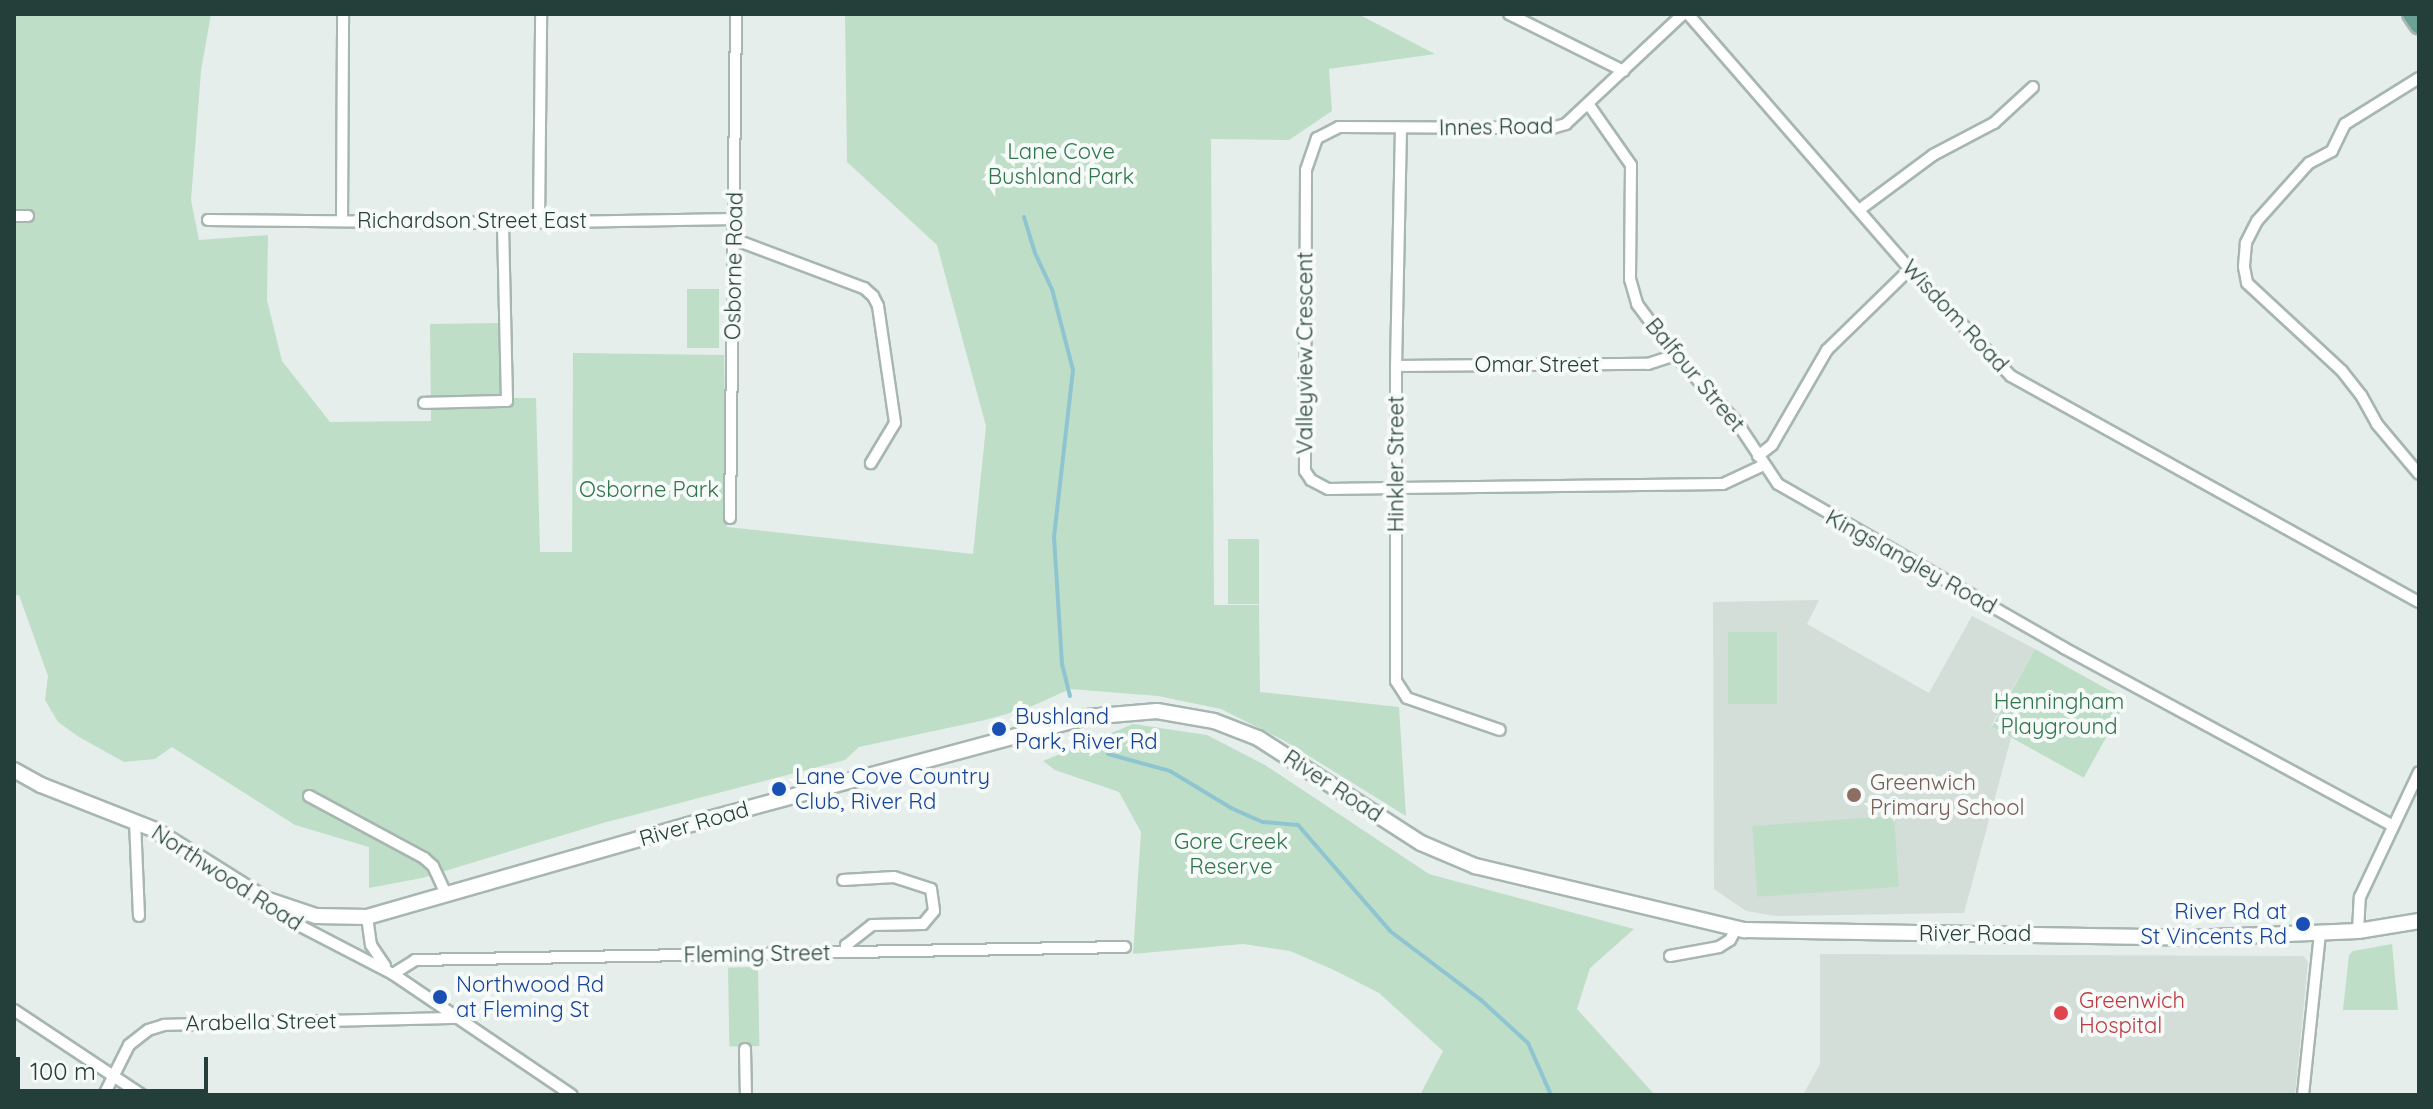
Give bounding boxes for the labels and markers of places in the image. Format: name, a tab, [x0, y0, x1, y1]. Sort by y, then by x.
place label: Bushland Park, River Rd	[1015, 703, 1158, 754]
marker: Bushland Park, River Rd	[990, 720, 1008, 738]
place label: Lane Cove Country Club, River Rd	[795, 763, 990, 814]
place label: Greenwich Primary School	[1870, 769, 2025, 820]
marker: Lane Cove Country Club, River Rd	[770, 780, 788, 798]
marker: Greenwich Primary School	[1845, 786, 1863, 804]
place label: River Rd at St Vincents Rd	[2140, 898, 2287, 950]
marker: River Rd at St Vincents Rd	[2294, 915, 2312, 933]
place label: Northwood Rd at Fleming St	[456, 971, 604, 1022]
place label: Greenwich Hospital	[2079, 987, 2185, 1038]
marker: Northwood Rd at Fleming St	[431, 988, 449, 1006]
marker: Greenwich Hospital	[2050, 1002, 2072, 1024]

